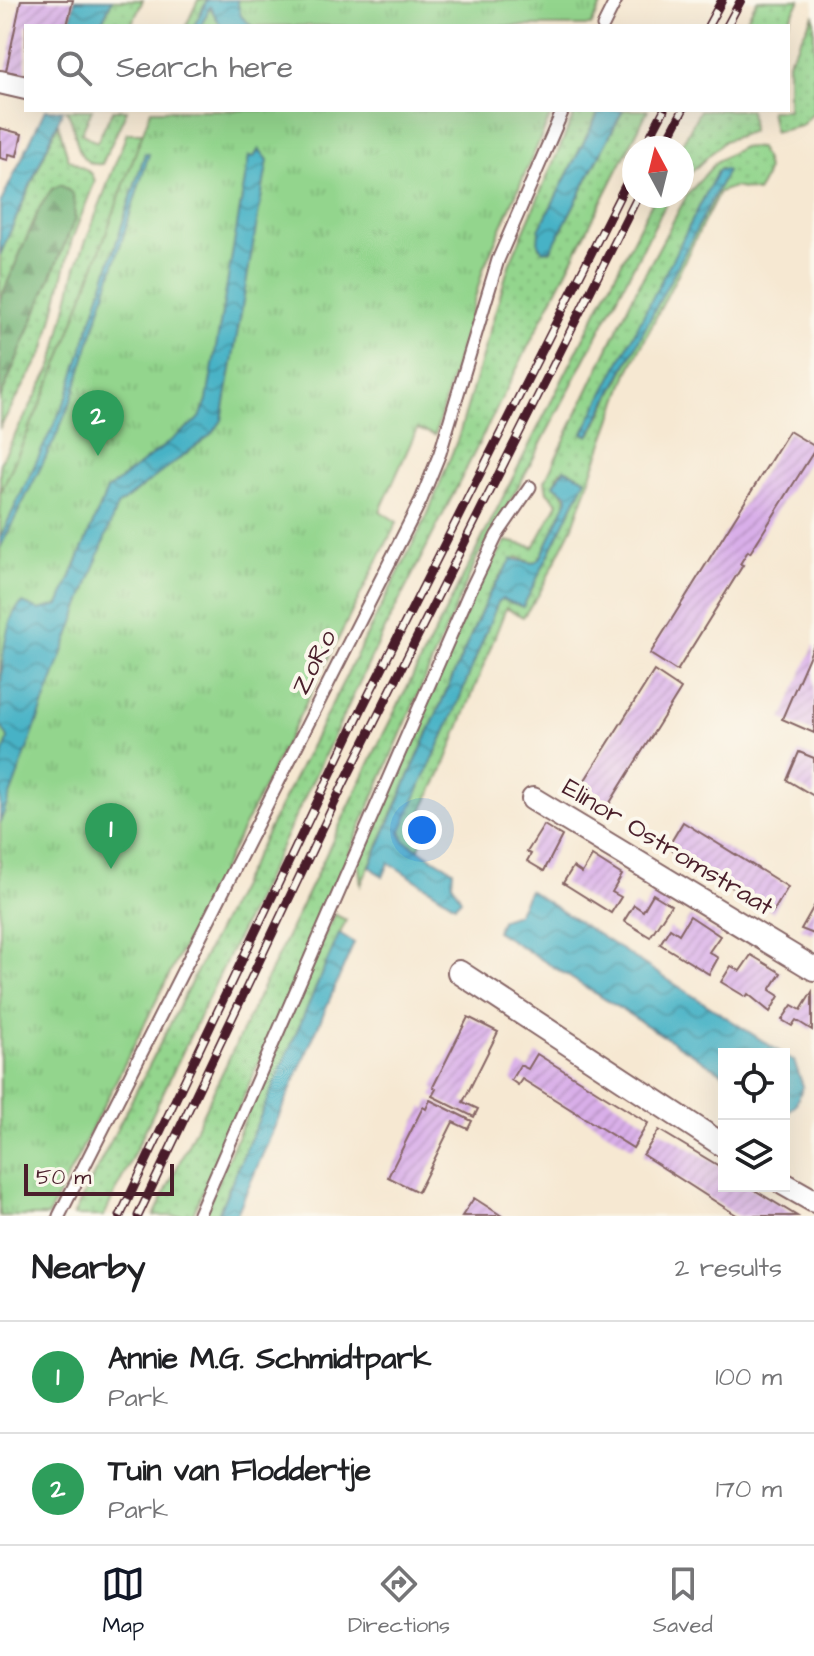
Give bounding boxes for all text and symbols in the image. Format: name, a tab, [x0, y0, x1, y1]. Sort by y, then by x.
search box	[24, 24, 790, 112]
icon: search	[52, 46, 96, 90]
text: Search here	[116, 47, 293, 89]
north arrow	[622, 136, 694, 208]
pin: 2	[72, 390, 124, 456]
street label: ZoRo	[282, 623, 346, 701]
street label: Elinor Ostromstraat	[556, 770, 781, 925]
pin: 1	[85, 803, 137, 869]
your location	[402, 810, 442, 850]
map controls	[718, 1048, 790, 1192]
button: locate	[718, 1048, 790, 1120]
button: layers	[718, 1120, 790, 1192]
scale bar	[24, 1160, 174, 1196]
text: 50 m	[36, 1162, 91, 1193]
text: Nearby	[32, 1244, 146, 1292]
text: 2 results	[674, 1250, 782, 1286]
text: Annie M.G. Schmidtpark	[108, 1338, 432, 1380]
text: 1	[56, 1359, 60, 1395]
text: 100 m	[715, 1359, 782, 1395]
text: Park	[108, 1380, 168, 1416]
text: Tuin van Floddertje	[108, 1450, 371, 1492]
text: 2	[51, 1471, 65, 1507]
text: 170 m	[716, 1471, 782, 1507]
text: Park	[108, 1492, 168, 1528]
tab: Map	[101, 1562, 145, 1641]
tab: Directions	[348, 1562, 450, 1641]
tab: Saved	[653, 1562, 713, 1641]

